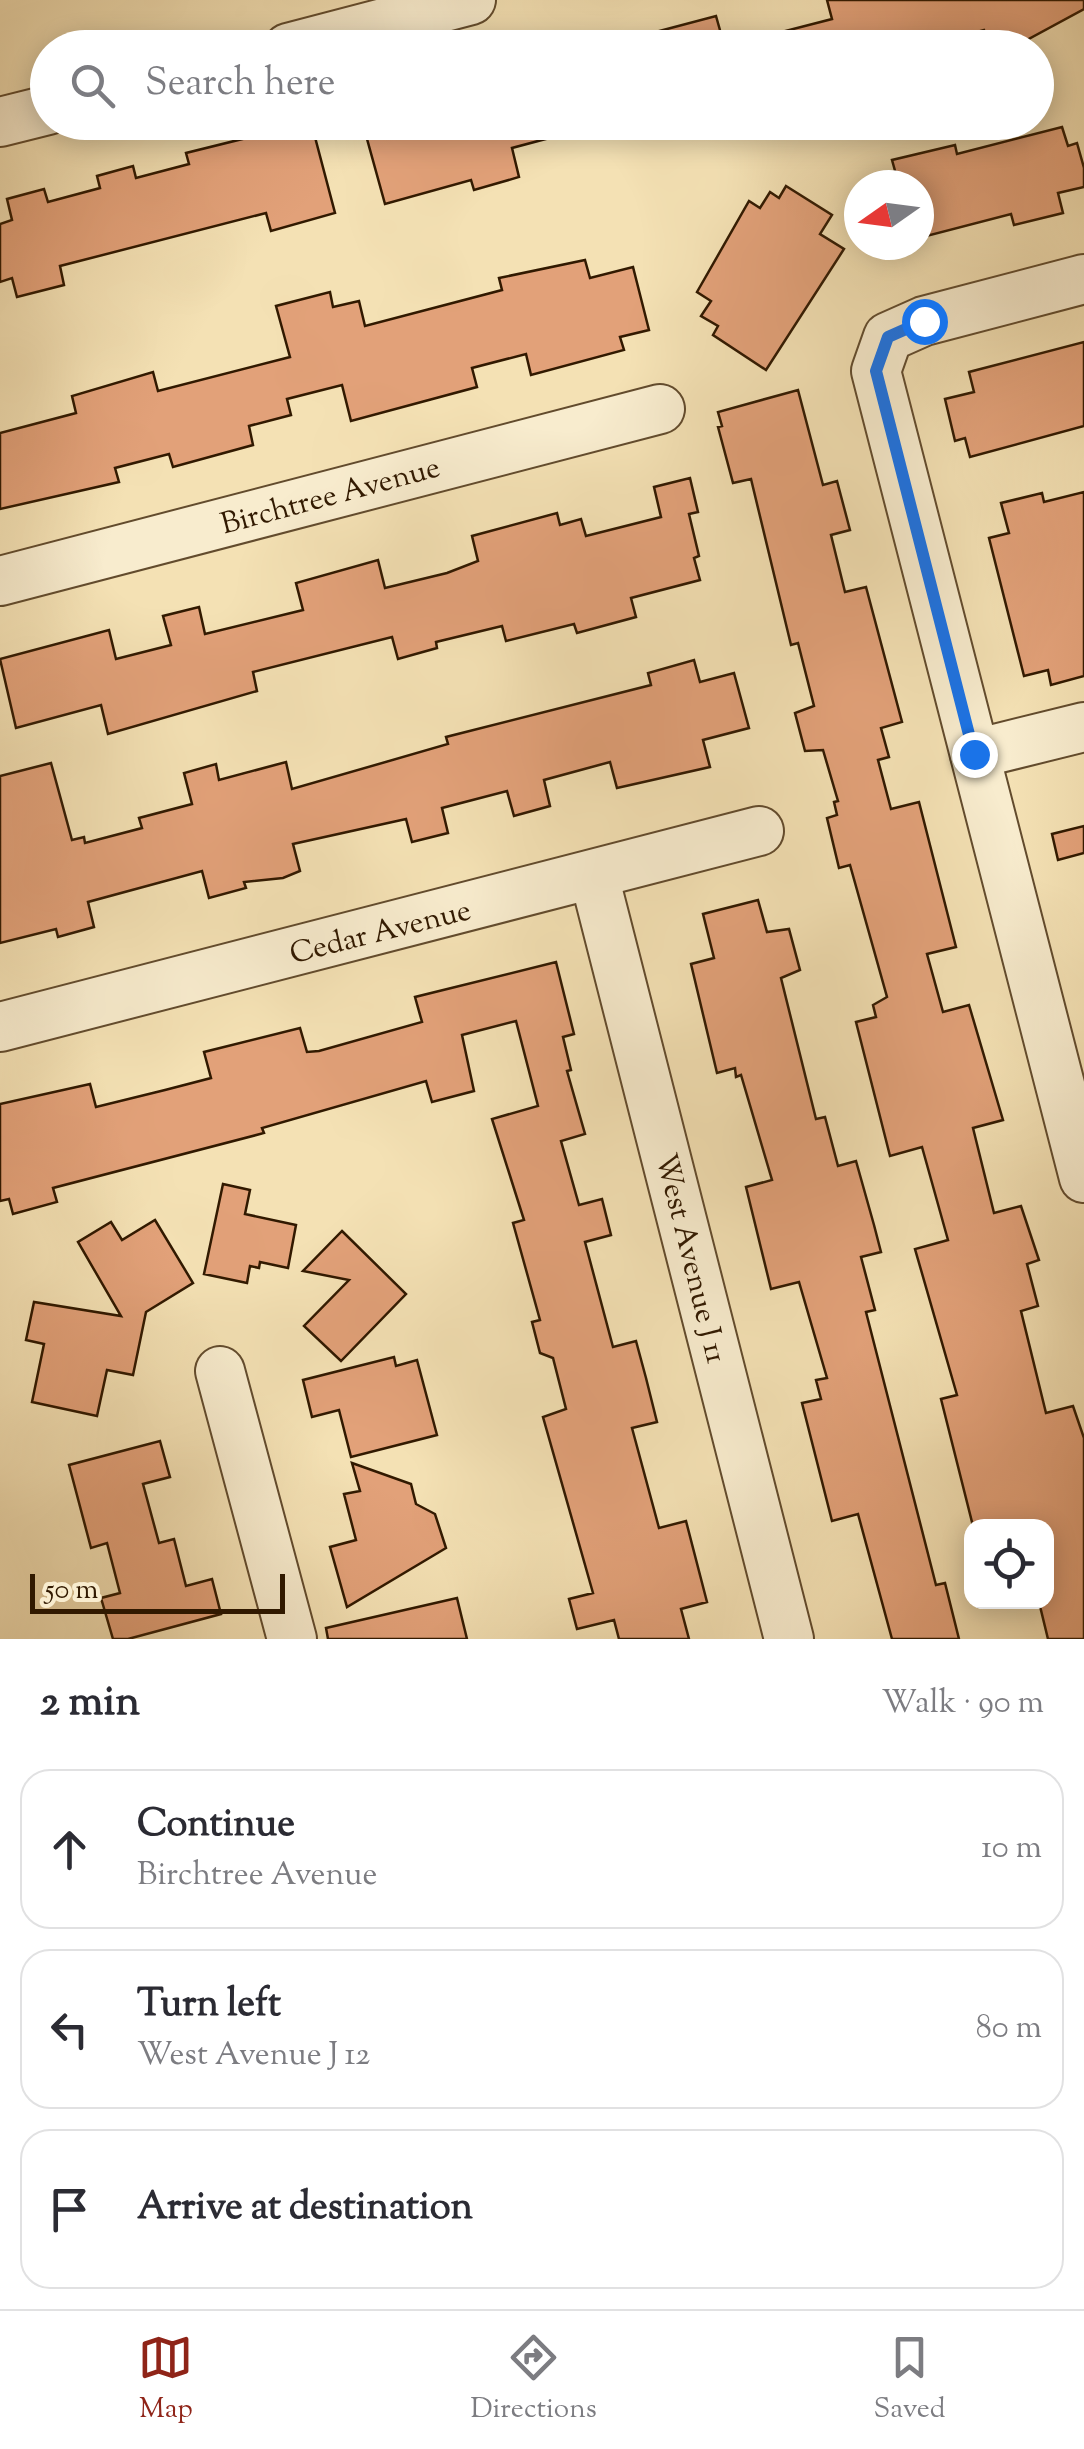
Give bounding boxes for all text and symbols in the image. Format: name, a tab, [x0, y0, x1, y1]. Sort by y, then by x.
search box	[30, 30, 1054, 140]
icon: search	[65, 58, 120, 113]
text: Search here	[145, 58, 336, 112]
north arrow	[844, 170, 934, 260]
route start	[902, 299, 948, 345]
street label: Birchtree Avenue	[216, 447, 445, 547]
route end	[952, 732, 998, 778]
street label: Cedar Avenue	[285, 890, 476, 977]
street label: West Avenue J 11	[643, 1149, 736, 1368]
map controls	[964, 1519, 1054, 1609]
button: locate	[964, 1519, 1054, 1609]
scale bar	[30, 1569, 285, 1614]
text: 50 m	[45, 1571, 99, 1611]
text: 2 min	[40, 1674, 140, 1734]
text: Walk · 90 m	[881, 1681, 1044, 1727]
text: Continue	[137, 1799, 295, 1853]
icon: ahead	[42, 1822, 97, 1877]
text: 10 m	[981, 1826, 1042, 1872]
text: Birchtree Avenue	[137, 1853, 377, 1899]
text: Turn left	[137, 1979, 281, 2033]
icon: left	[42, 2002, 97, 2057]
text: 80 m	[976, 2006, 1042, 2052]
text: West Avenue J 12	[137, 2033, 370, 2079]
icon: arrive	[42, 2182, 97, 2237]
text: Arrive at destination	[137, 2182, 473, 2236]
tab: Map	[138, 2330, 193, 2430]
tab: Directions	[470, 2330, 597, 2430]
tab: Saved	[874, 2330, 946, 2430]

